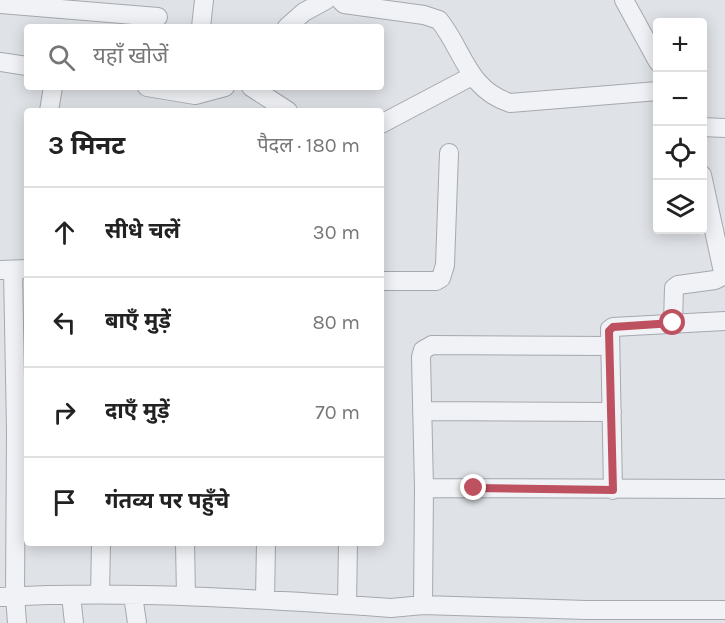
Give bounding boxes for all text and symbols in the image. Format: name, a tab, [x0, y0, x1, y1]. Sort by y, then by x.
map controls	[653, 18, 707, 234]
button: +	[653, 18, 707, 72]
search box	[24, 24, 384, 90]
icon: search	[45, 41, 78, 74]
text: यहाँ खोजें	[93, 43, 168, 69]
button: −	[653, 72, 707, 126]
button: locate	[653, 126, 707, 180]
text: 3 मिनट	[48, 130, 125, 161]
text: पैदल · 180 m	[257, 134, 360, 157]
button: layers	[653, 180, 707, 234]
icon: ahead	[48, 216, 81, 249]
text: सीधे चलें	[105, 218, 180, 244]
text: 30 m	[313, 221, 360, 244]
icon: left	[48, 306, 81, 339]
text: बाएँ मुड़ें	[105, 308, 171, 334]
route start	[659, 309, 685, 335]
text: 80 m	[312, 311, 360, 334]
icon: right	[48, 396, 81, 429]
text: दाएँ मुड़ें	[105, 398, 170, 424]
text: 70 m	[315, 401, 360, 424]
route end	[460, 474, 486, 500]
icon: arrive	[48, 486, 81, 519]
text: गंतव्य पर पहुँचे	[105, 488, 229, 514]

